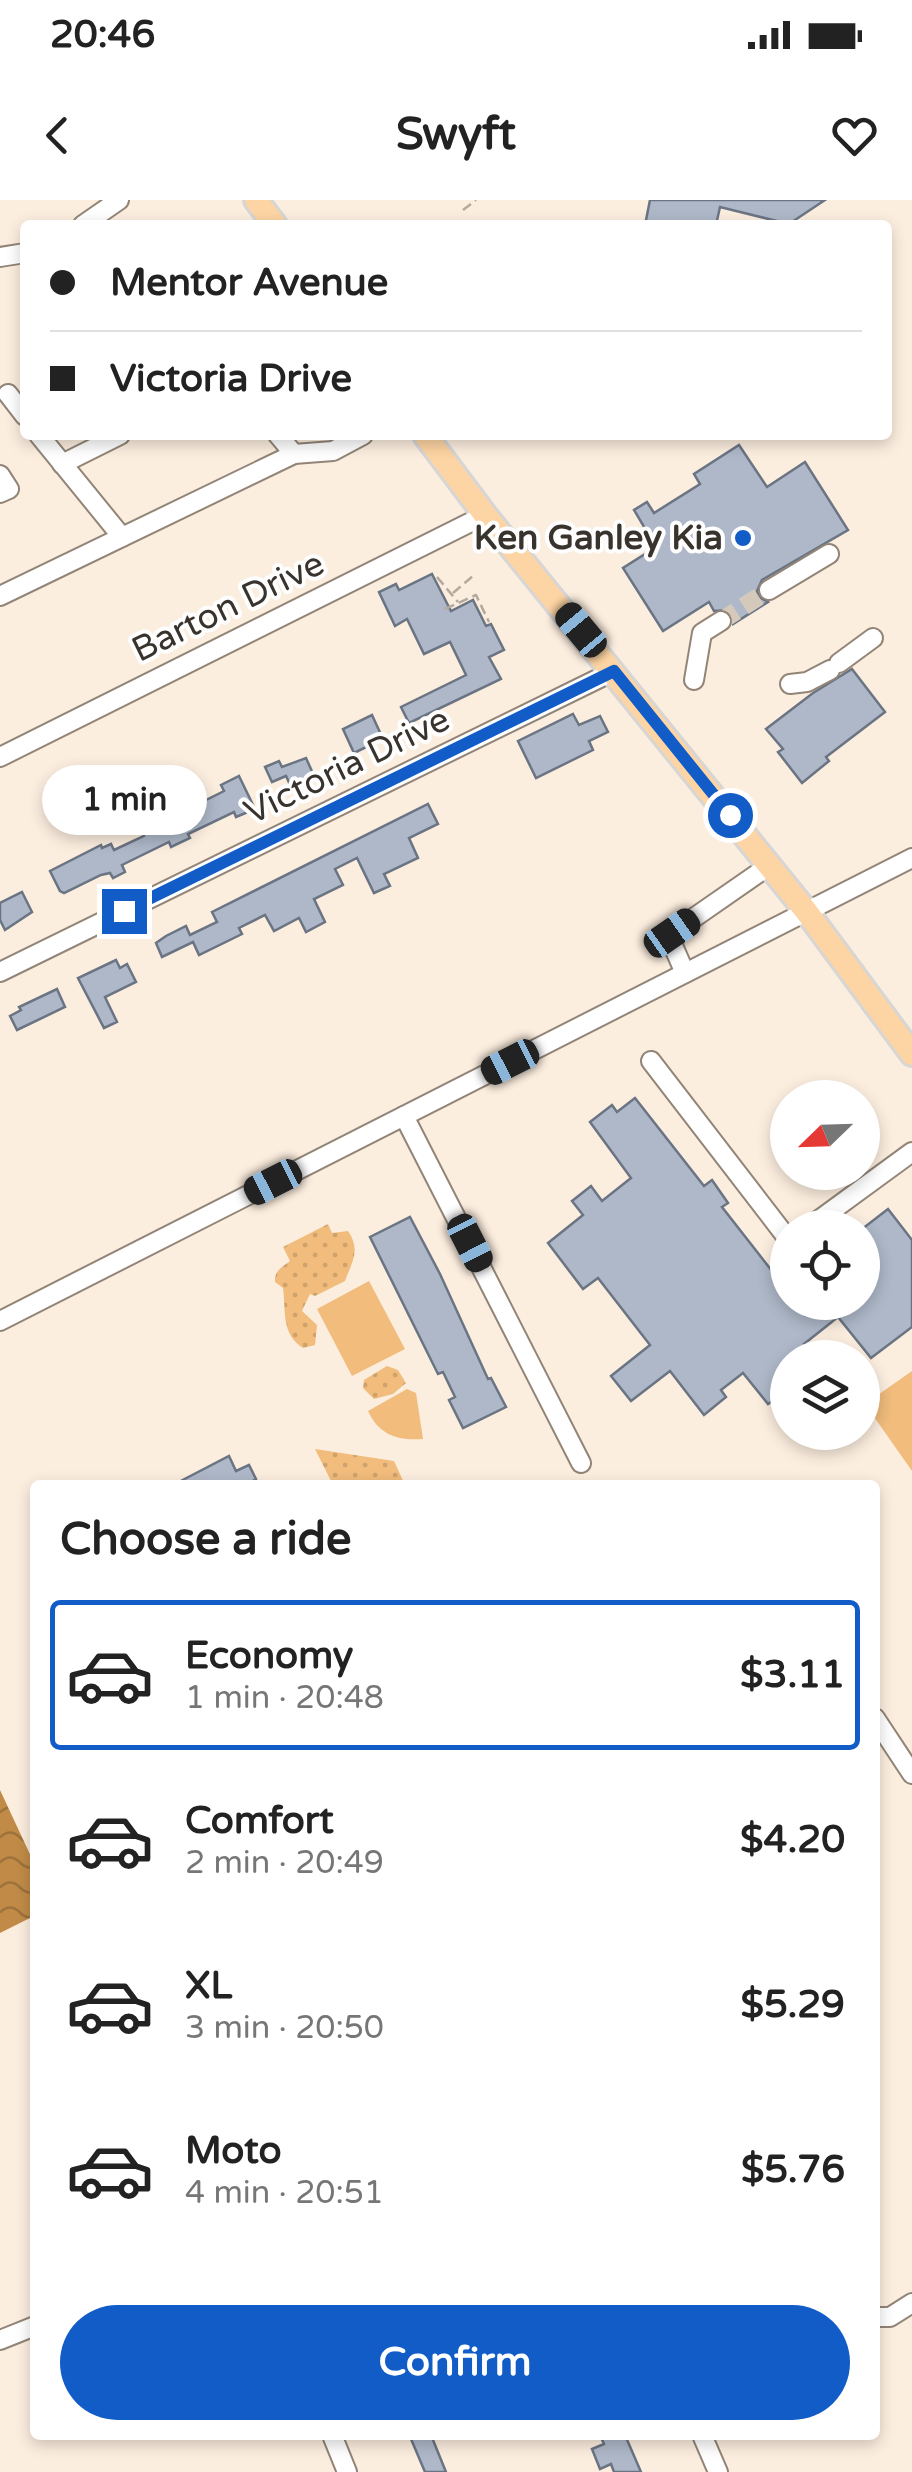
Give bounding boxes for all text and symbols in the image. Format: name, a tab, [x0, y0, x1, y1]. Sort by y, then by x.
text: 20:46	[50, 12, 155, 58]
icon: back	[30, 108, 85, 163]
text: Swyft	[396, 108, 516, 162]
icon: heart	[827, 108, 882, 163]
text: Mentor Avenue	[110, 260, 388, 306]
text: Victoria Drive	[110, 356, 352, 402]
place label: Ken Ganley Kia	[474, 517, 723, 559]
marker: Ken Ganley Kia	[732, 527, 754, 549]
street label: Barton Drive	[125, 542, 331, 672]
car	[550, 597, 612, 663]
street label: Victoria Drive	[238, 698, 456, 834]
callout: 1 min	[42, 766, 206, 836]
text: 1 min	[82, 781, 167, 819]
route start	[708, 793, 753, 838]
route end	[102, 889, 147, 934]
car	[639, 904, 705, 962]
car	[476, 1035, 544, 1089]
north arrow	[770, 1080, 880, 1190]
map controls	[770, 1080, 880, 1450]
car	[239, 1155, 307, 1209]
car	[443, 1209, 497, 1277]
button: locate	[770, 1210, 880, 1320]
button: layers	[770, 1340, 880, 1450]
text: Choose a ride	[60, 1513, 351, 1567]
icon: car	[65, 1630, 155, 1720]
text: Economy	[185, 1633, 353, 1679]
text: $3.11	[740, 1652, 845, 1698]
text: 1 min · 20:48	[185, 1679, 384, 1717]
icon: car	[65, 1795, 155, 1885]
text: Comfort	[185, 1798, 334, 1844]
text: $4.20	[740, 1817, 845, 1863]
text: 2 min · 20:49	[185, 1844, 384, 1882]
icon: car	[65, 1960, 155, 2050]
text: XL	[185, 1963, 232, 2009]
text: $5.29	[740, 1982, 845, 2028]
text: 3 min · 20:50	[185, 2009, 384, 2047]
icon: car	[65, 2125, 155, 2215]
text: Moto	[185, 2128, 281, 2174]
text: $5.76	[741, 2147, 845, 2193]
text: 4 min · 20:51	[185, 2174, 384, 2212]
button: Confirm	[60, 2305, 850, 2420]

